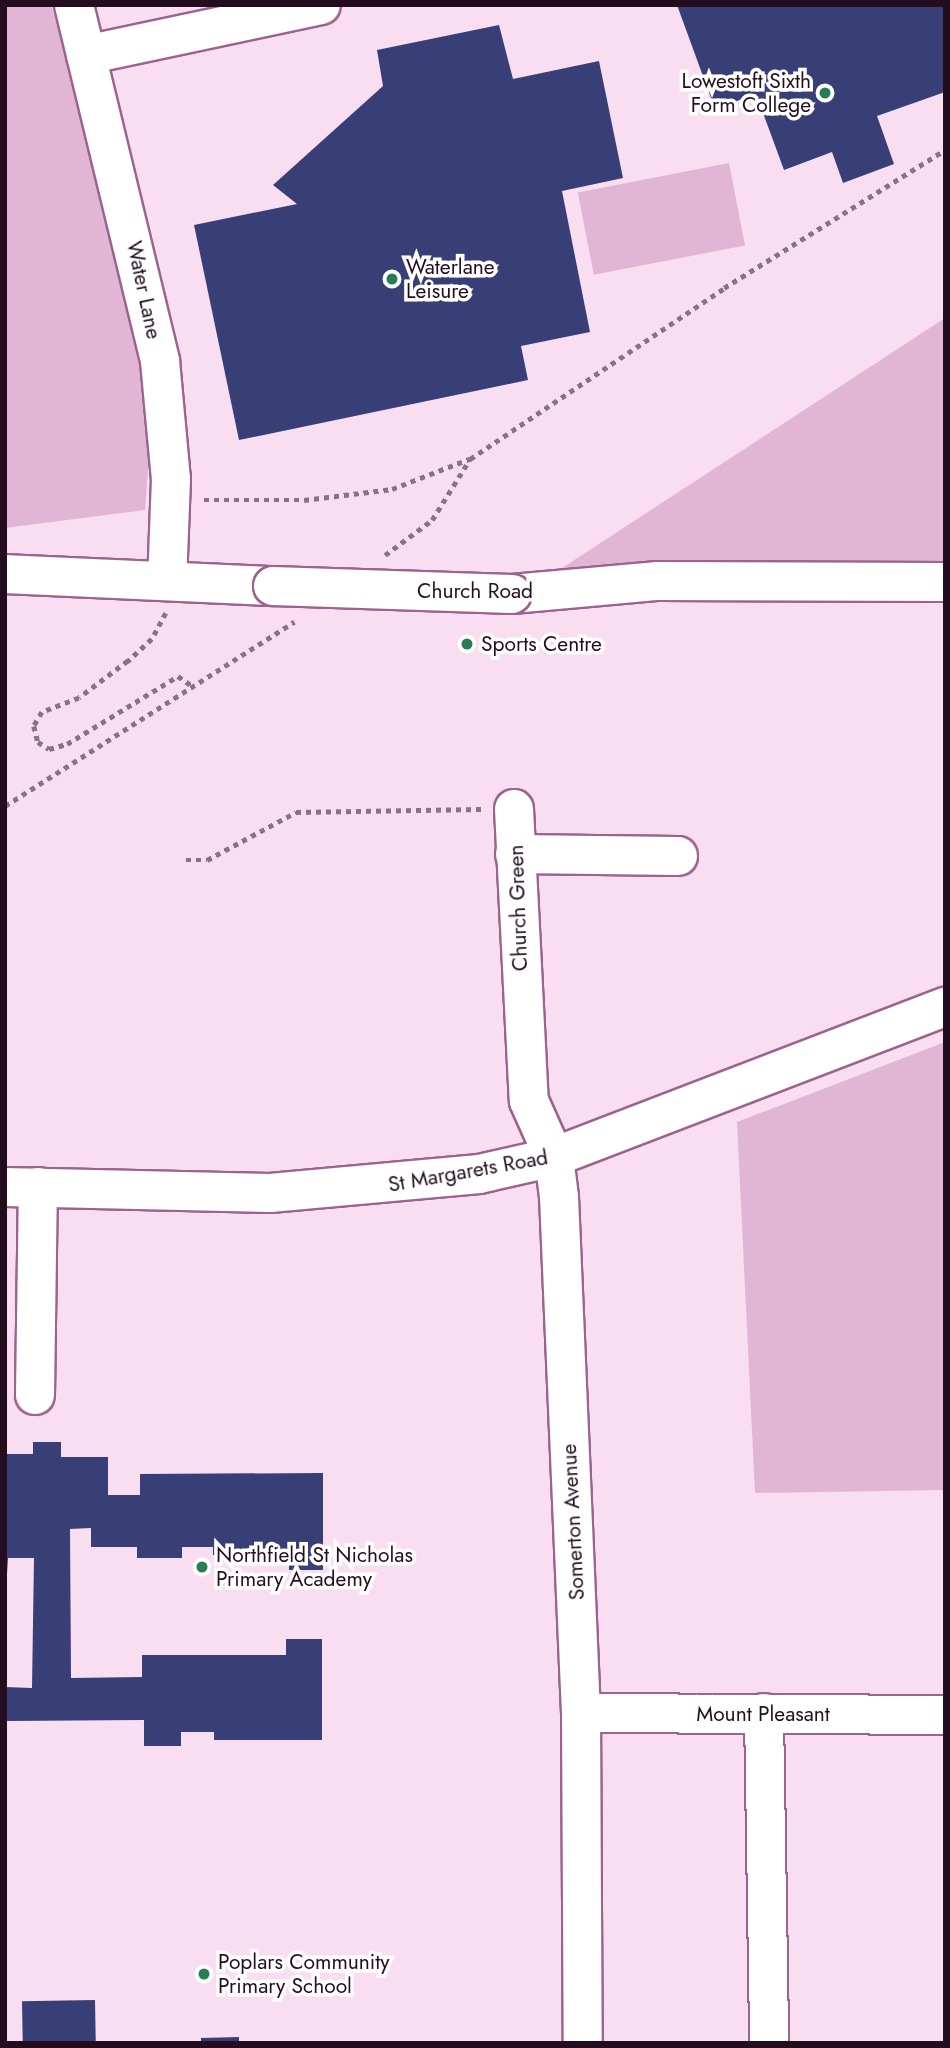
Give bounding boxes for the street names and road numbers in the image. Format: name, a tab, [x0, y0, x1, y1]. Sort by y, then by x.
street label: Water Lane	[121, 239, 167, 341]
street label: Church Road	[417, 578, 533, 604]
street label: Church Green	[503, 844, 533, 972]
street label: St Margarets Road	[386, 1145, 550, 1197]
street label: Somerton Avenue	[556, 1443, 590, 1601]
street label: Mount Pleasant	[696, 1701, 830, 1727]

